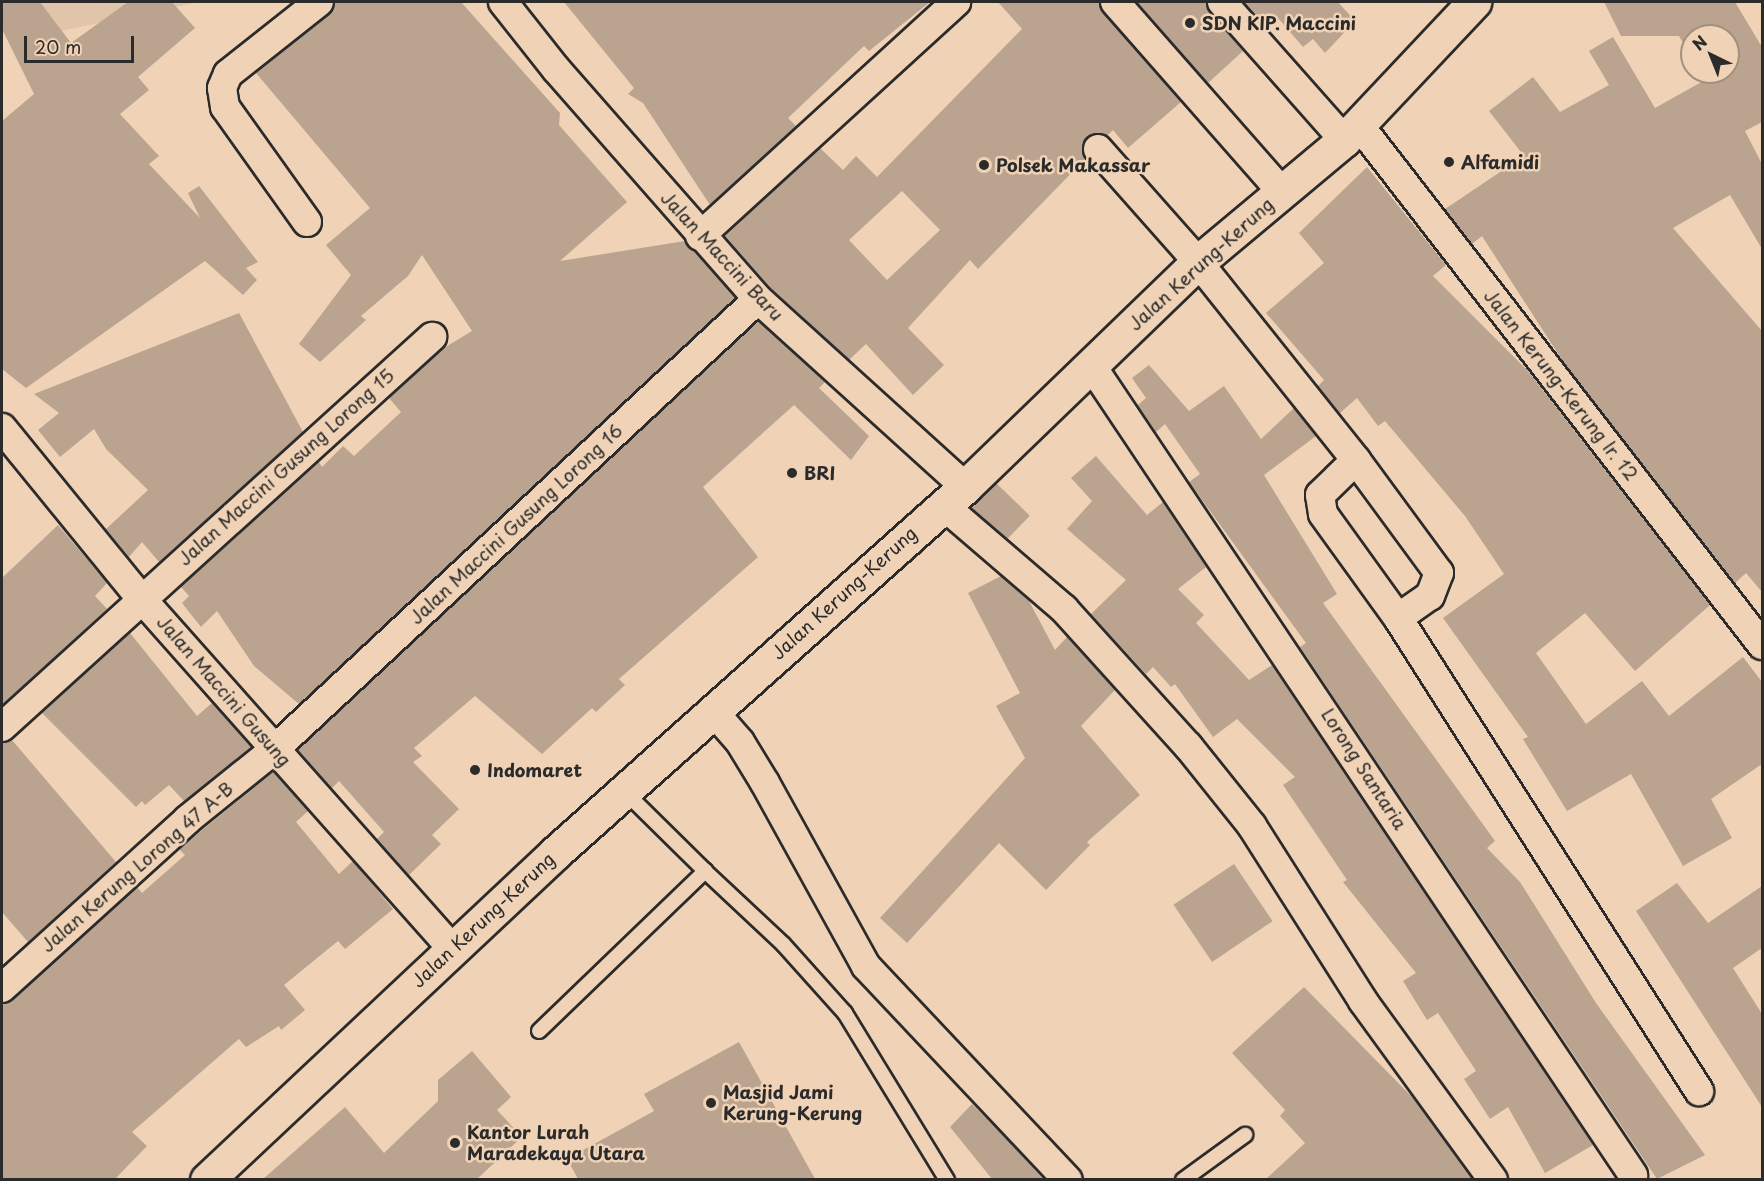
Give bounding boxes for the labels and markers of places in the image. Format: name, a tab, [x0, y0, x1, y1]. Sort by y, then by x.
place label: SDN KIP. Maccini	[1202, 12, 1358, 34]
marker: SDN KIP. Maccini	[1183, 16, 1197, 30]
place label: Alfamidi	[1461, 151, 1539, 173]
place label: Polsek Makassar	[996, 154, 1150, 176]
marker: Alfamidi	[1442, 155, 1456, 169]
marker: Polsek Makassar	[977, 158, 991, 172]
place label: BRI	[804, 462, 835, 484]
marker: BRI	[785, 466, 799, 480]
place label: Indomaret	[487, 759, 582, 781]
marker: Indomaret	[468, 763, 482, 777]
place label: Masjid Jami Kerung-Kerung	[723, 1082, 862, 1124]
marker: Masjid Jami Kerung-Kerung	[704, 1096, 718, 1110]
place label: Kantor Lurah Maradekaya Utara	[467, 1122, 647, 1164]
marker: Kantor Lurah Maradekaya Utara	[448, 1136, 462, 1150]

